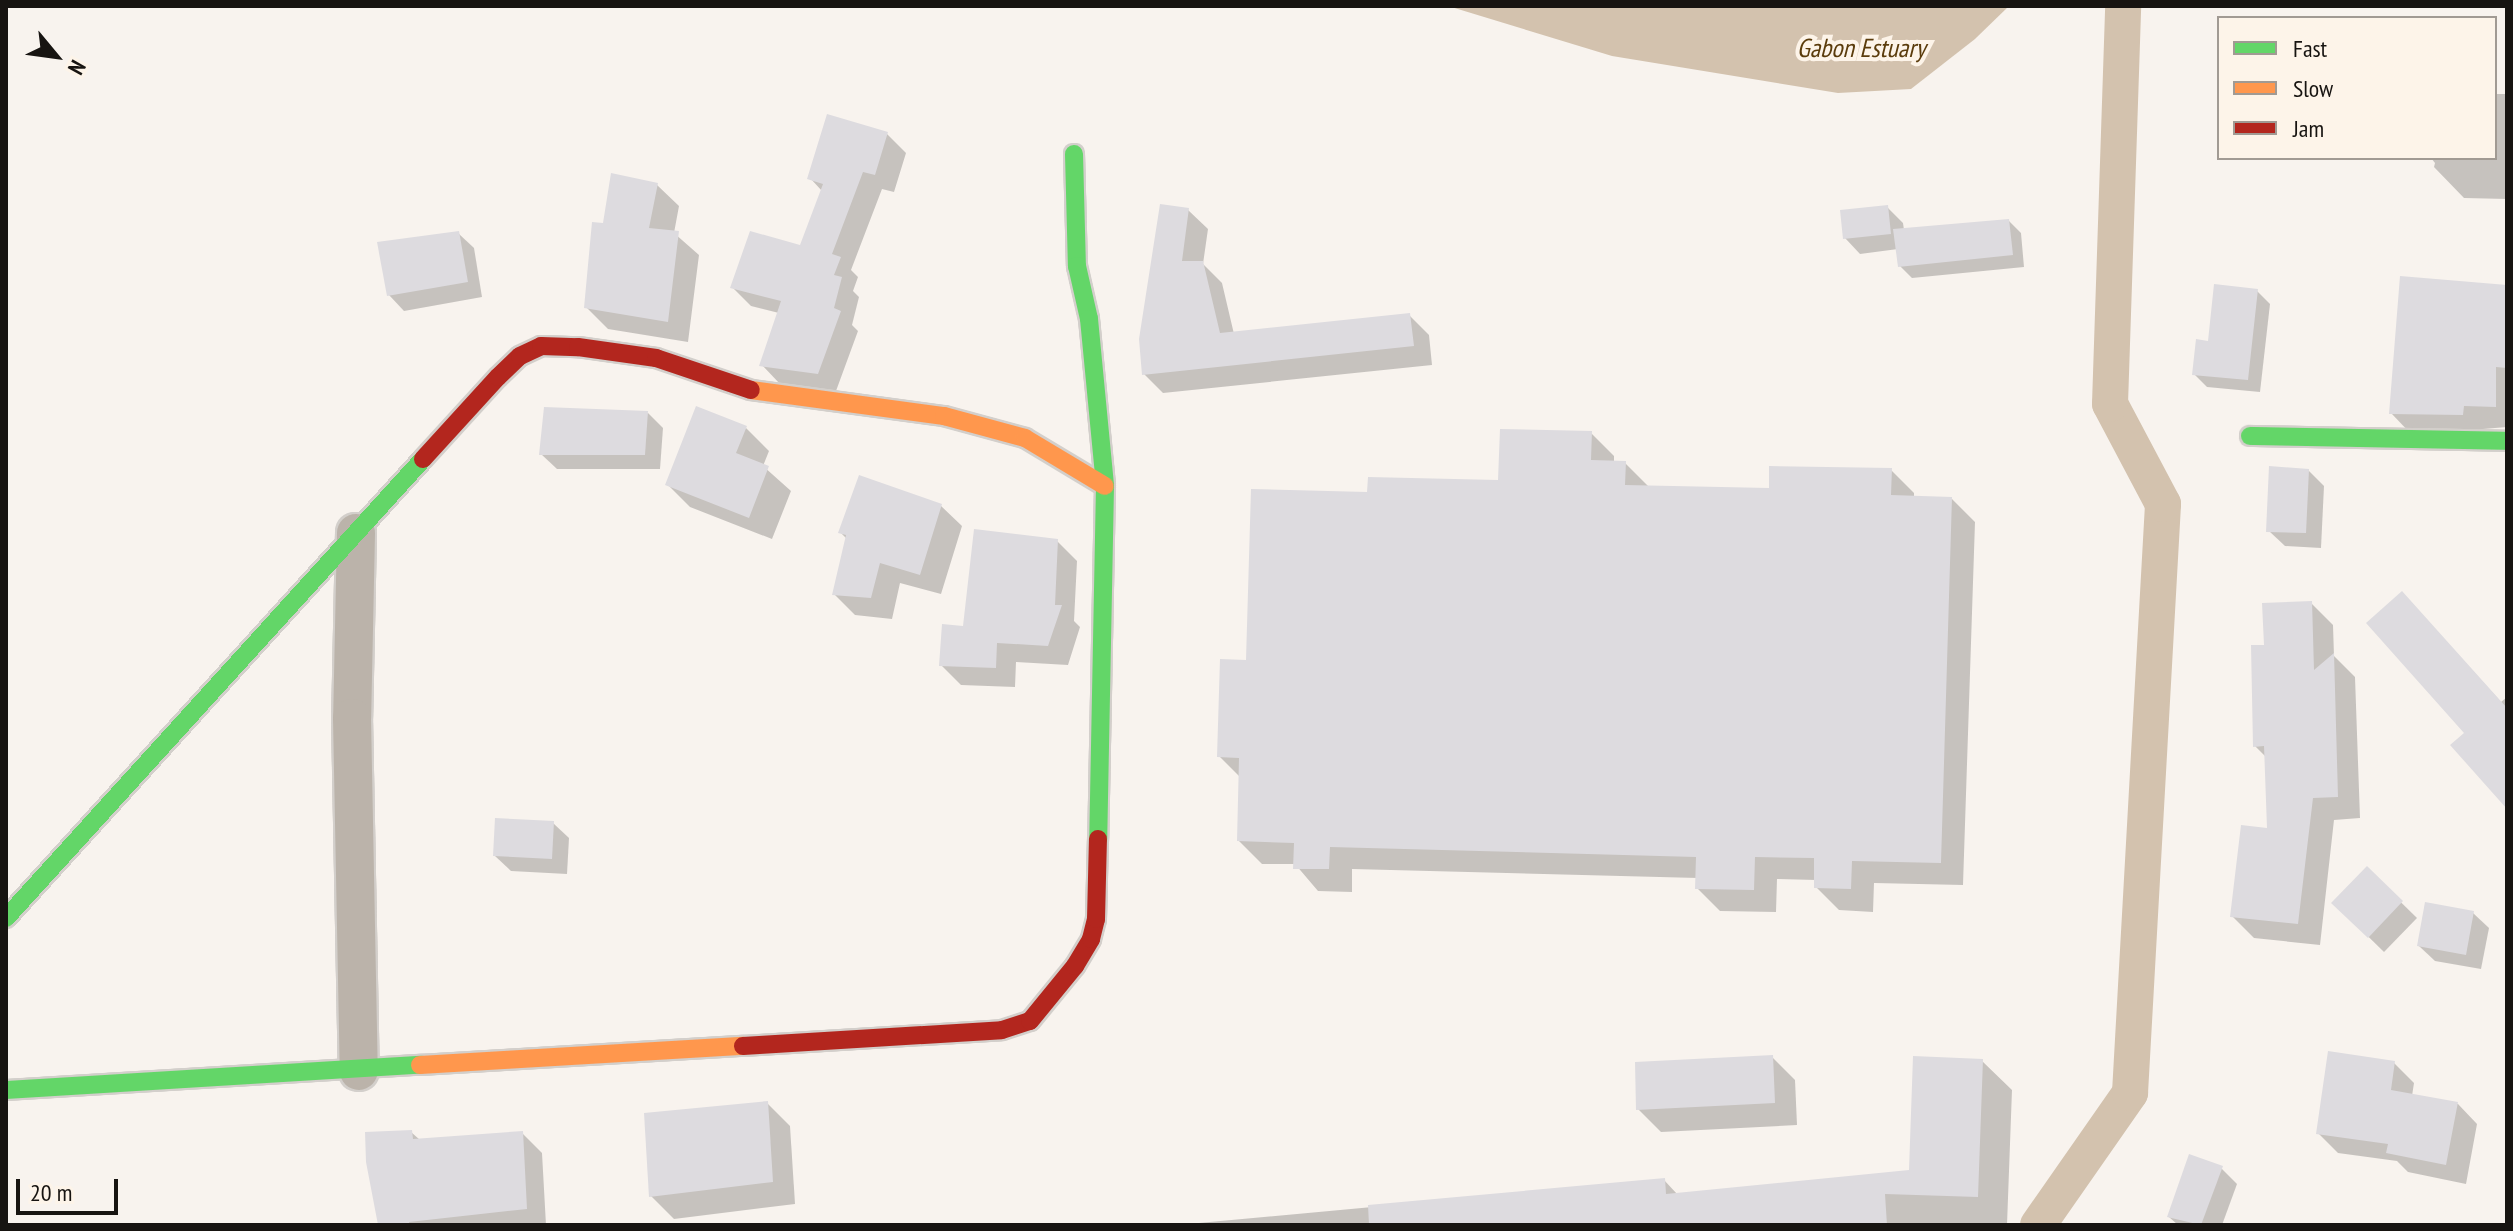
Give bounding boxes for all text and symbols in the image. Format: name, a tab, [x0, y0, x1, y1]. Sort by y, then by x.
north arrow	[16, 16, 96, 96]
legend	[2217, 16, 2497, 160]
water label: Gabon Estuary	[1797, 32, 1925, 64]
text: Fast	[2293, 33, 2327, 64]
text: N	[62, 56, 92, 80]
text: Slow	[2293, 73, 2333, 104]
text: Jam	[2293, 113, 2324, 144]
scale bar	[20, 1163, 122, 1213]
text: 20 m	[30, 1177, 72, 1208]

